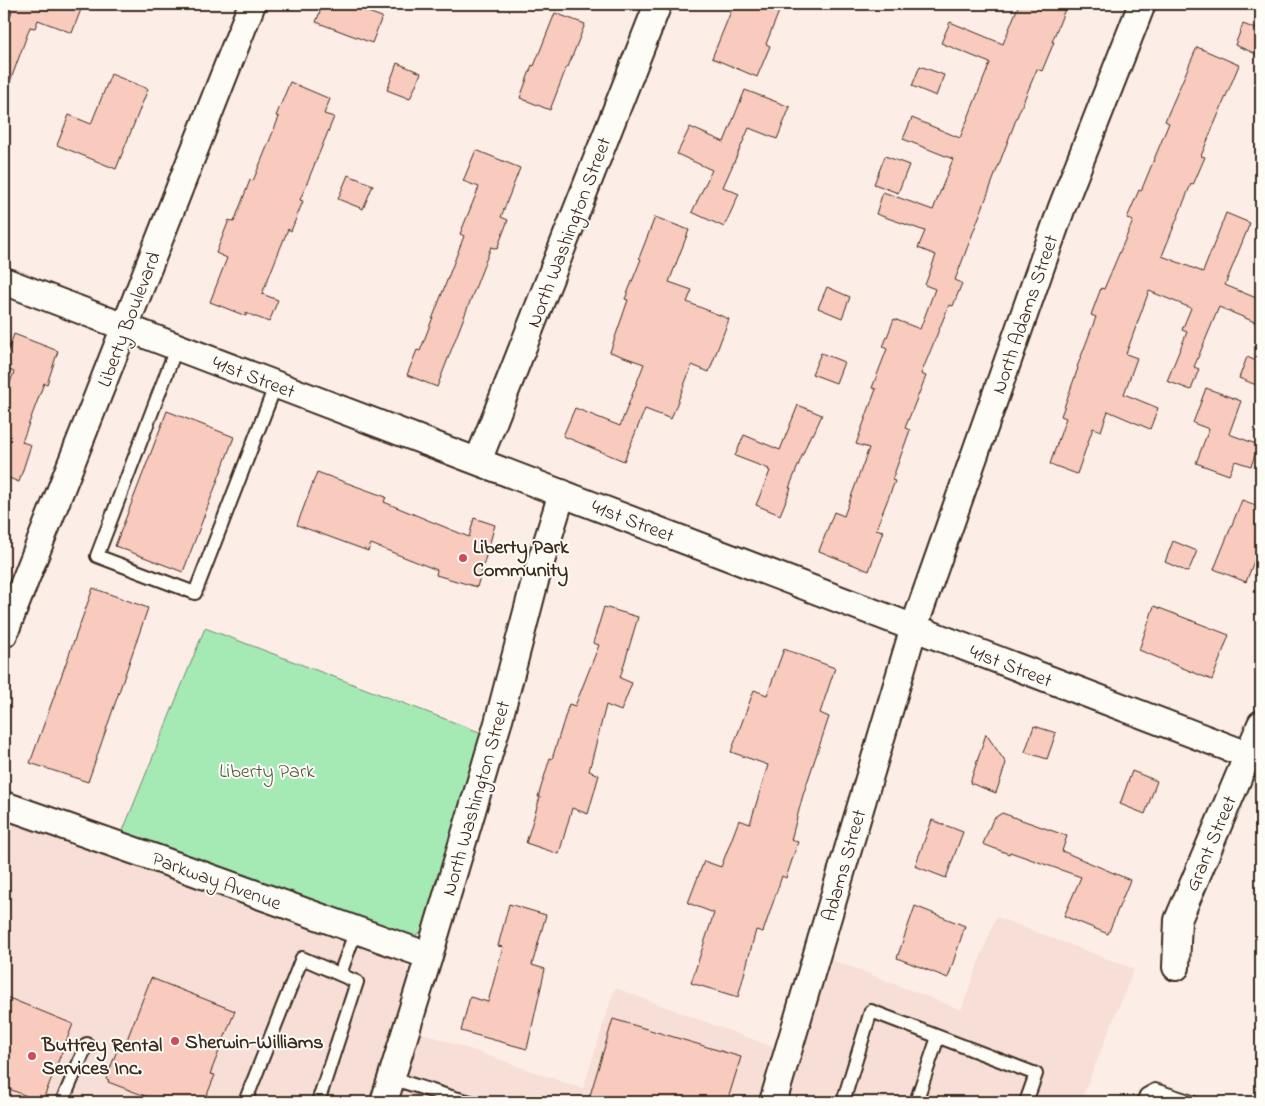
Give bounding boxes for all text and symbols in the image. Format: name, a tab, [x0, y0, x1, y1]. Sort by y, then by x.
street label: North Washington Street	[521, 133, 621, 333]
street label: North Adams Street	[986, 231, 1067, 398]
street label: Liberty Boulevard	[91, 248, 170, 392]
street label: 41st Street	[207, 349, 299, 408]
street label: 41st Street	[586, 493, 678, 552]
place label: Liberty Park Community	[473, 534, 570, 587]
marker: Liberty Park Community	[457, 552, 469, 564]
street label: 41st Street	[964, 638, 1056, 697]
street label: North Washington Street	[436, 697, 520, 900]
park label: Liberty Park	[219, 758, 315, 787]
street label: Grant Street	[1179, 791, 1246, 896]
street label: Adams Street	[816, 806, 875, 925]
street label: Parkway Avenue	[147, 845, 285, 919]
place label: Sherwin-Williams	[185, 1029, 324, 1058]
place label: Buttrey Rental Services Inc.	[41, 1032, 162, 1084]
marker: Sherwin-Williams	[169, 1035, 181, 1047]
marker: Buttrey Rental Services Inc.	[26, 1050, 38, 1062]

